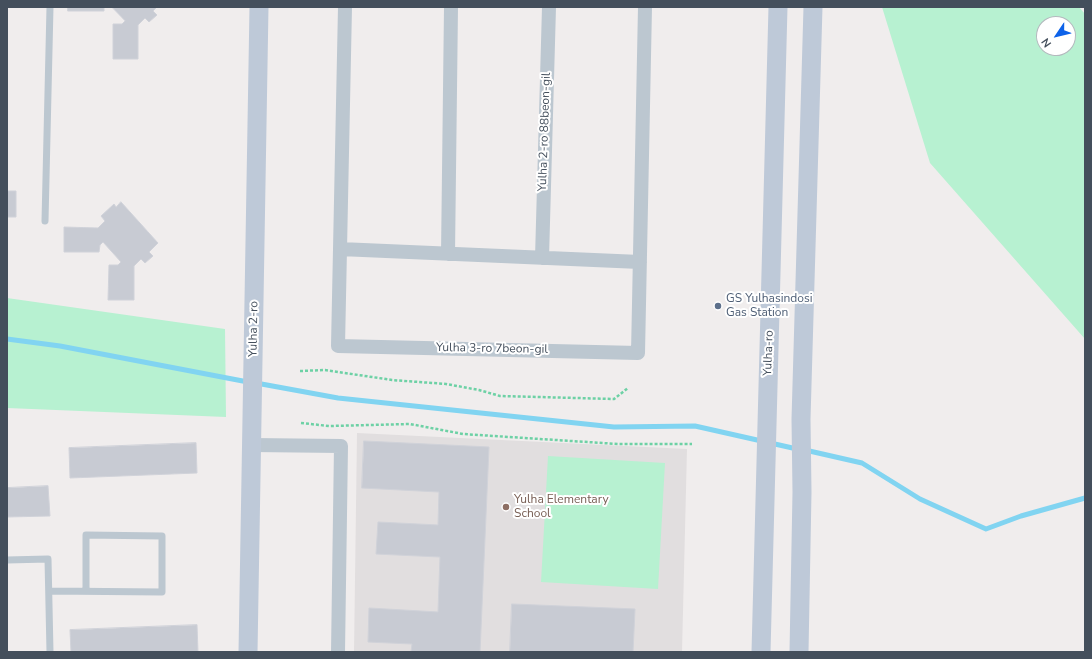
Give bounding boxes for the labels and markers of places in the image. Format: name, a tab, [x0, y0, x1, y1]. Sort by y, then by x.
place label: GS Yulhasindosi Gas Station	[726, 292, 813, 320]
marker: GS Yulhasindosi Gas Station	[713, 301, 723, 311]
place label: Yulha Elementary School	[514, 493, 609, 521]
marker: Yulha Elementary School	[501, 502, 511, 512]

